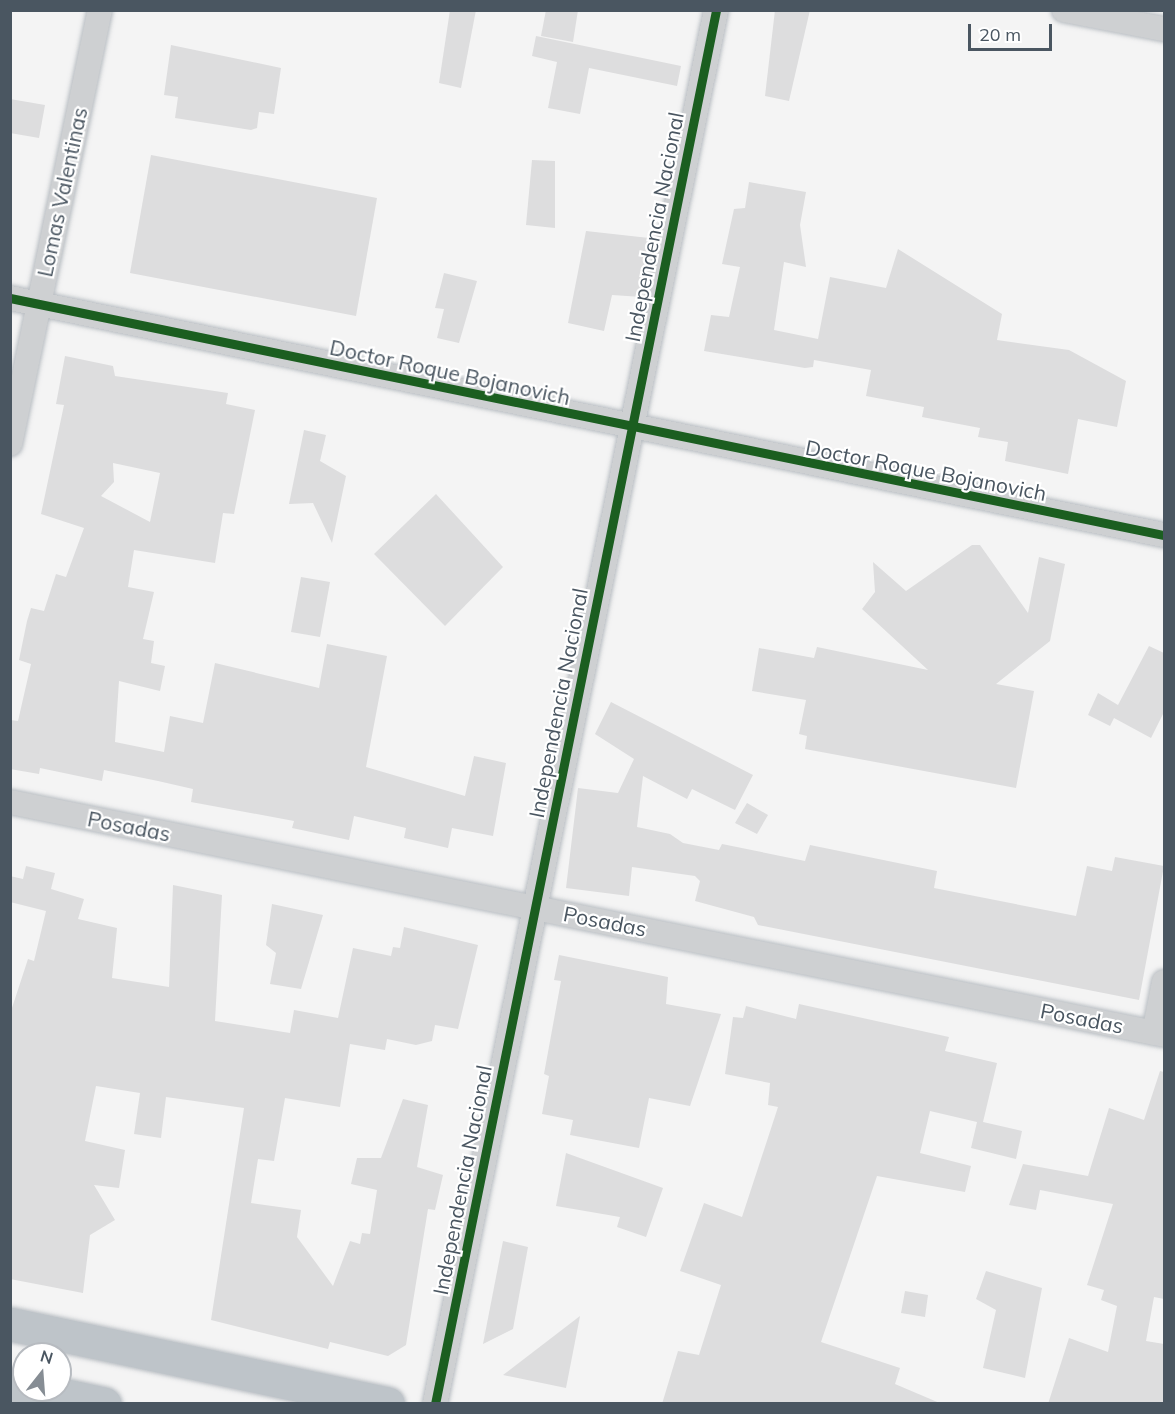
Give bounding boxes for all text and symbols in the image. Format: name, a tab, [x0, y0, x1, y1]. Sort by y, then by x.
scale bar	[971, 12, 1055, 50]
text: 20 m	[979, 23, 1021, 46]
street label: Lomas Valentinas	[32, 105, 92, 279]
street label: Independencia Nacional	[619, 110, 689, 344]
street label: Doctor Roque Bojanovich	[327, 334, 573, 410]
street label: Doctor Roque Bojanovich	[803, 434, 1049, 506]
street label: Independencia Nacional	[523, 586, 593, 820]
street label: Posadas	[85, 806, 173, 846]
street label: Posadas	[561, 901, 649, 941]
street label: Posadas	[1038, 998, 1126, 1038]
street label: Independencia Nacional	[427, 1063, 497, 1297]
north arrow	[12, 1342, 72, 1402]
text: N	[38, 1345, 55, 1368]

